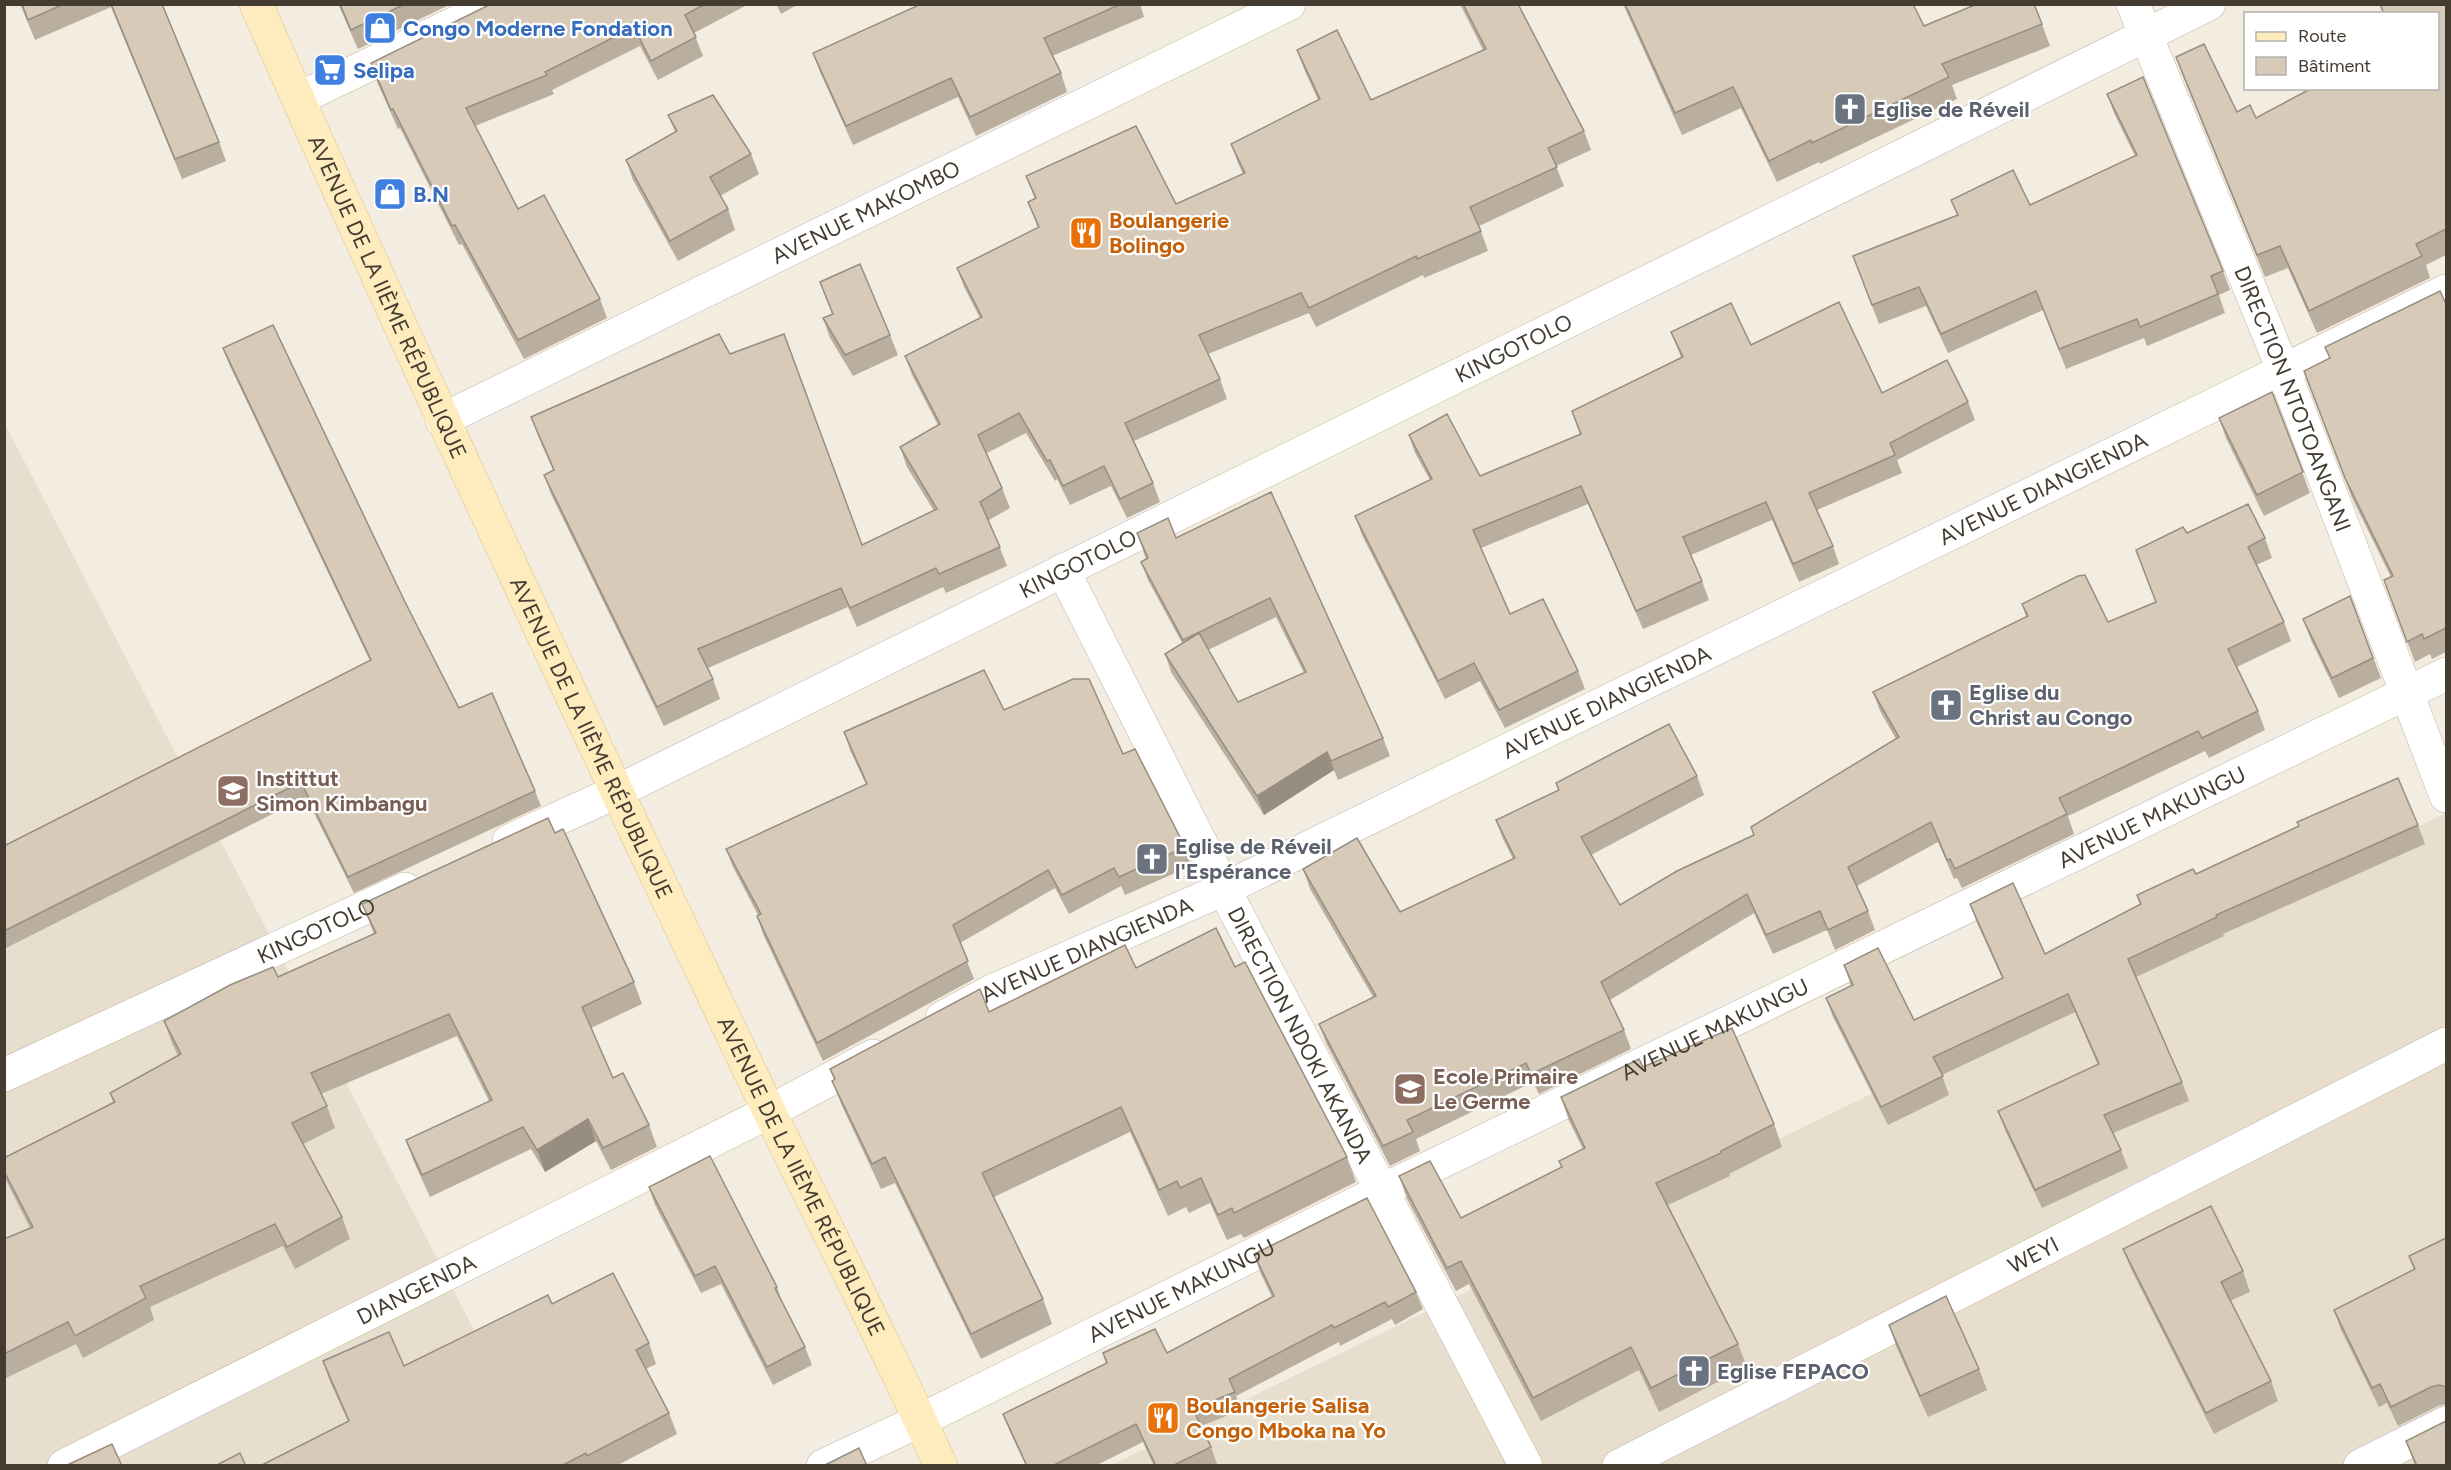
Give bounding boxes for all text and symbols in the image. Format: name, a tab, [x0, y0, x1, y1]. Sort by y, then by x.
shop icon: Congo Moderne Fondation	[362, 10, 398, 46]
legend	[2244, 12, 2439, 90]
place label: Congo Moderne Fondation	[403, 15, 673, 42]
text: Route	[2298, 25, 2347, 47]
supermarket icon: Selipa	[312, 52, 348, 88]
text: Bâtiment	[2298, 55, 2371, 77]
place label: Selipa	[353, 57, 415, 84]
church icon: Eglise de Réveil	[1832, 91, 1868, 127]
place label: Eglise de Réveil	[1873, 96, 2030, 123]
street label: AVENUE DE LA IIÈME RÉPUBLIQUE	[302, 131, 472, 463]
street label: AVENUE MAKOMBO	[767, 155, 964, 270]
shop icon: B.N	[372, 176, 408, 212]
place label: B.N	[413, 181, 449, 208]
place label: Boulangerie Bolingo	[1109, 207, 1229, 259]
restaurant icon: Boulangerie Bolingo	[1068, 215, 1104, 251]
street label: DIRECTION NTOTOANGANI	[2228, 262, 2357, 536]
street label: KINGOTOLO	[1451, 308, 1577, 389]
street label: AVENUE DIANGIENDA	[1934, 426, 2152, 551]
street label: KINGOTOLO	[1015, 524, 1141, 604]
street label: AVENUE DE LA IIÈME RÉPUBLIQUE	[504, 573, 679, 903]
street label: AVENUE DIANGIENDA	[1498, 640, 1715, 765]
place label: Eglise du Christ au Congo	[1969, 679, 2133, 731]
church icon: Eglise du Christ au Congo	[1928, 687, 1964, 723]
street label: AVENUE MAKUNGU	[2054, 760, 2250, 874]
place label: Instittut Simon Kimbangu	[256, 765, 427, 817]
school or university icon: Instittut Simon Kimbangu	[215, 773, 251, 809]
place label: Eglise de Réveil l'Espérance	[1175, 833, 1332, 885]
church icon: Eglise de Réveil l'Espérance	[1134, 841, 1170, 877]
street label: AVENUE DIANGIENDA	[976, 891, 1197, 1009]
street label: KINGOTOLO	[253, 892, 380, 970]
street label: DIRECTION NDOKI AKANDA	[1222, 902, 1378, 1168]
street label: AVENUE MAKUNGU	[1617, 973, 1813, 1086]
street label: AVENUE DE LA IIÈME RÉPUBLIQUE	[712, 1012, 891, 1341]
place label: Ecole Primaire Le Germe	[1433, 1063, 1578, 1115]
school or university icon: Ecole Primaire Le Germe	[1392, 1071, 1428, 1107]
street label: WEYI	[2003, 1231, 2063, 1279]
street label: AVENUE MAKUNGU	[1084, 1233, 1279, 1349]
street label: DIANGENDA	[352, 1248, 481, 1331]
church icon: Eglise FEPACO	[1676, 1353, 1712, 1389]
place label: Eglise FEPACO	[1717, 1358, 1869, 1385]
place label: Boulangerie Salisa Congo Mboka na Yo	[1186, 1392, 1386, 1444]
restaurant icon: Boulangerie Salisa Congo Mboka na Yo	[1145, 1400, 1181, 1436]

